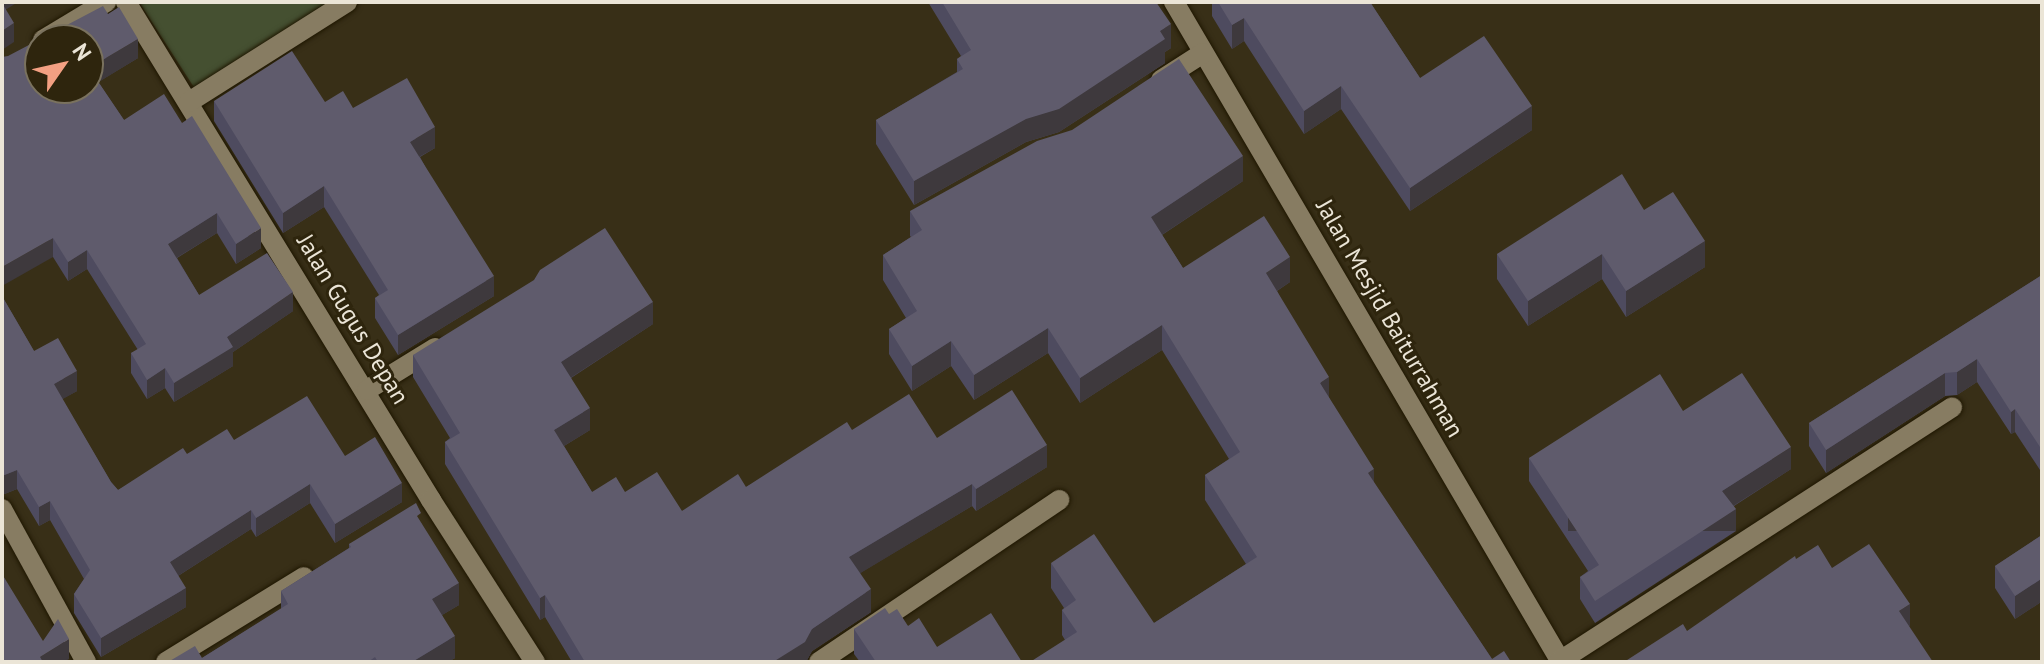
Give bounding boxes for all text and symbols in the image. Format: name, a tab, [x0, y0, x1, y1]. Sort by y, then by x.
north arrow	[24, 24, 104, 104]
text: N	[67, 38, 98, 66]
street label: Jalan Mesjid Baiturrahman	[1310, 194, 1470, 442]
street label: Jalan Gugus Depan	[291, 229, 415, 409]

